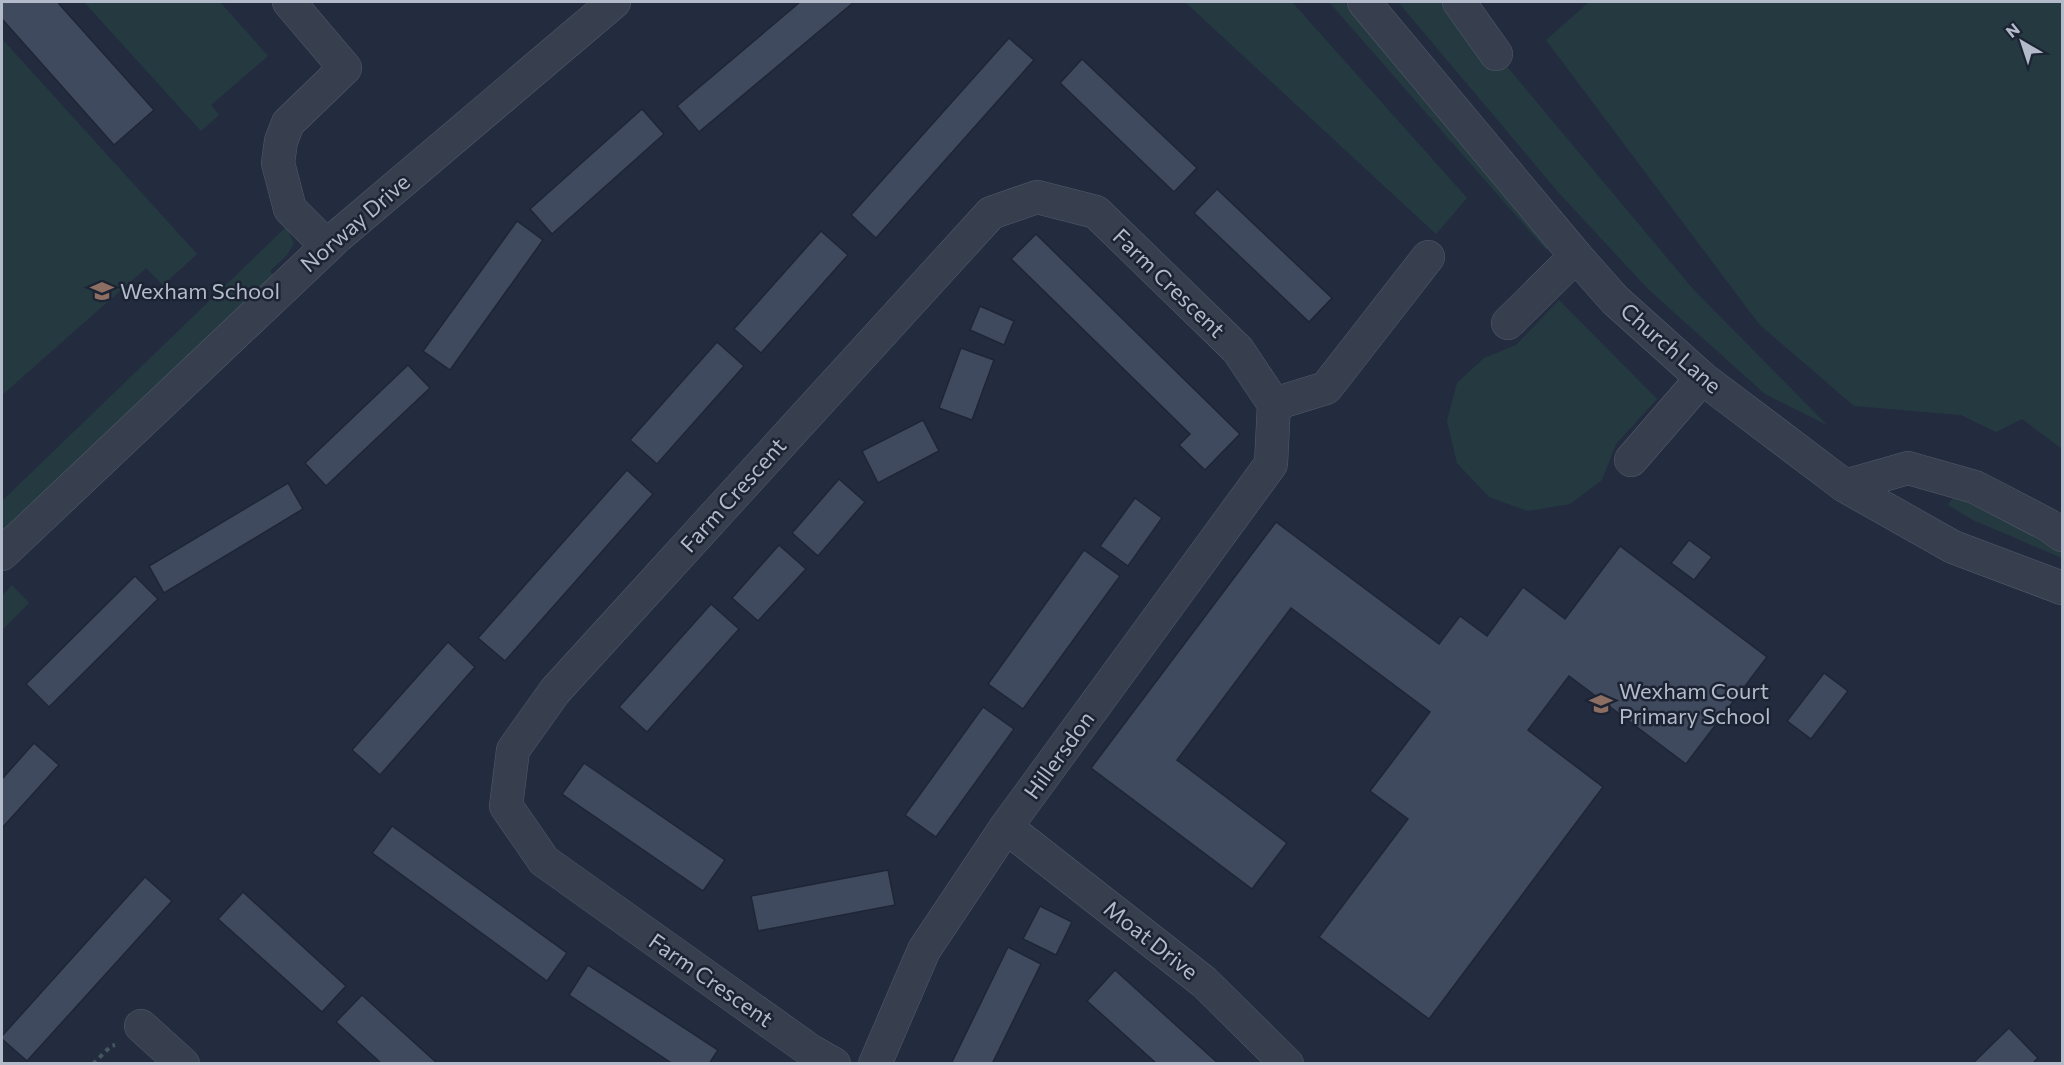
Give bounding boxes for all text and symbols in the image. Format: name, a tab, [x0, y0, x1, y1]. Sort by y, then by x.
north arrow	[1992, 12, 2052, 72]
text: N	[2002, 19, 2023, 41]
street label: Norway Drive	[295, 168, 415, 277]
street label: Farm Crescent	[1108, 223, 1231, 343]
place label: Wexham School	[120, 277, 280, 304]
school or university icon: Wexham School	[89, 278, 115, 304]
street label: Church Lane	[1616, 297, 1727, 399]
street label: Farm Crescent	[674, 432, 791, 558]
place label: Wexham Court Primary School	[1619, 677, 1771, 729]
school or university icon: Wexham Court Primary School	[1588, 691, 1614, 717]
street label: Hillersdon	[1018, 706, 1099, 804]
street label: Moat Drive	[1099, 894, 1204, 985]
street label: Farm Crescent	[644, 927, 778, 1032]

